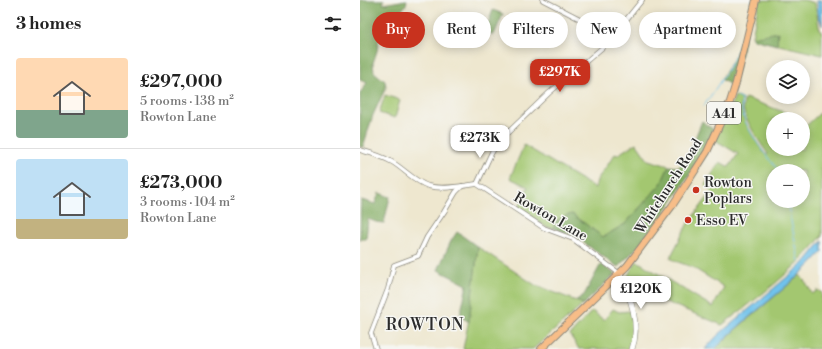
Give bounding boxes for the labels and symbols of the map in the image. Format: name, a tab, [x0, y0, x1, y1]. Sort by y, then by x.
pin: £297K	[532, 59, 588, 93]
road number: A41	[707, 102, 741, 124]
pin: £273K	[452, 125, 508, 159]
street label: Whitchurch Road	[631, 135, 706, 238]
place label: Rowton Poplars	[704, 174, 752, 208]
marker: Rowton Poplars	[691, 185, 701, 195]
street label: Rowton Lane	[510, 188, 591, 245]
place label: Esso EV	[696, 212, 749, 230]
marker: Esso EV	[683, 215, 693, 225]
pin: £120K	[613, 276, 669, 310]
district label: ROWTON	[386, 315, 464, 335]

